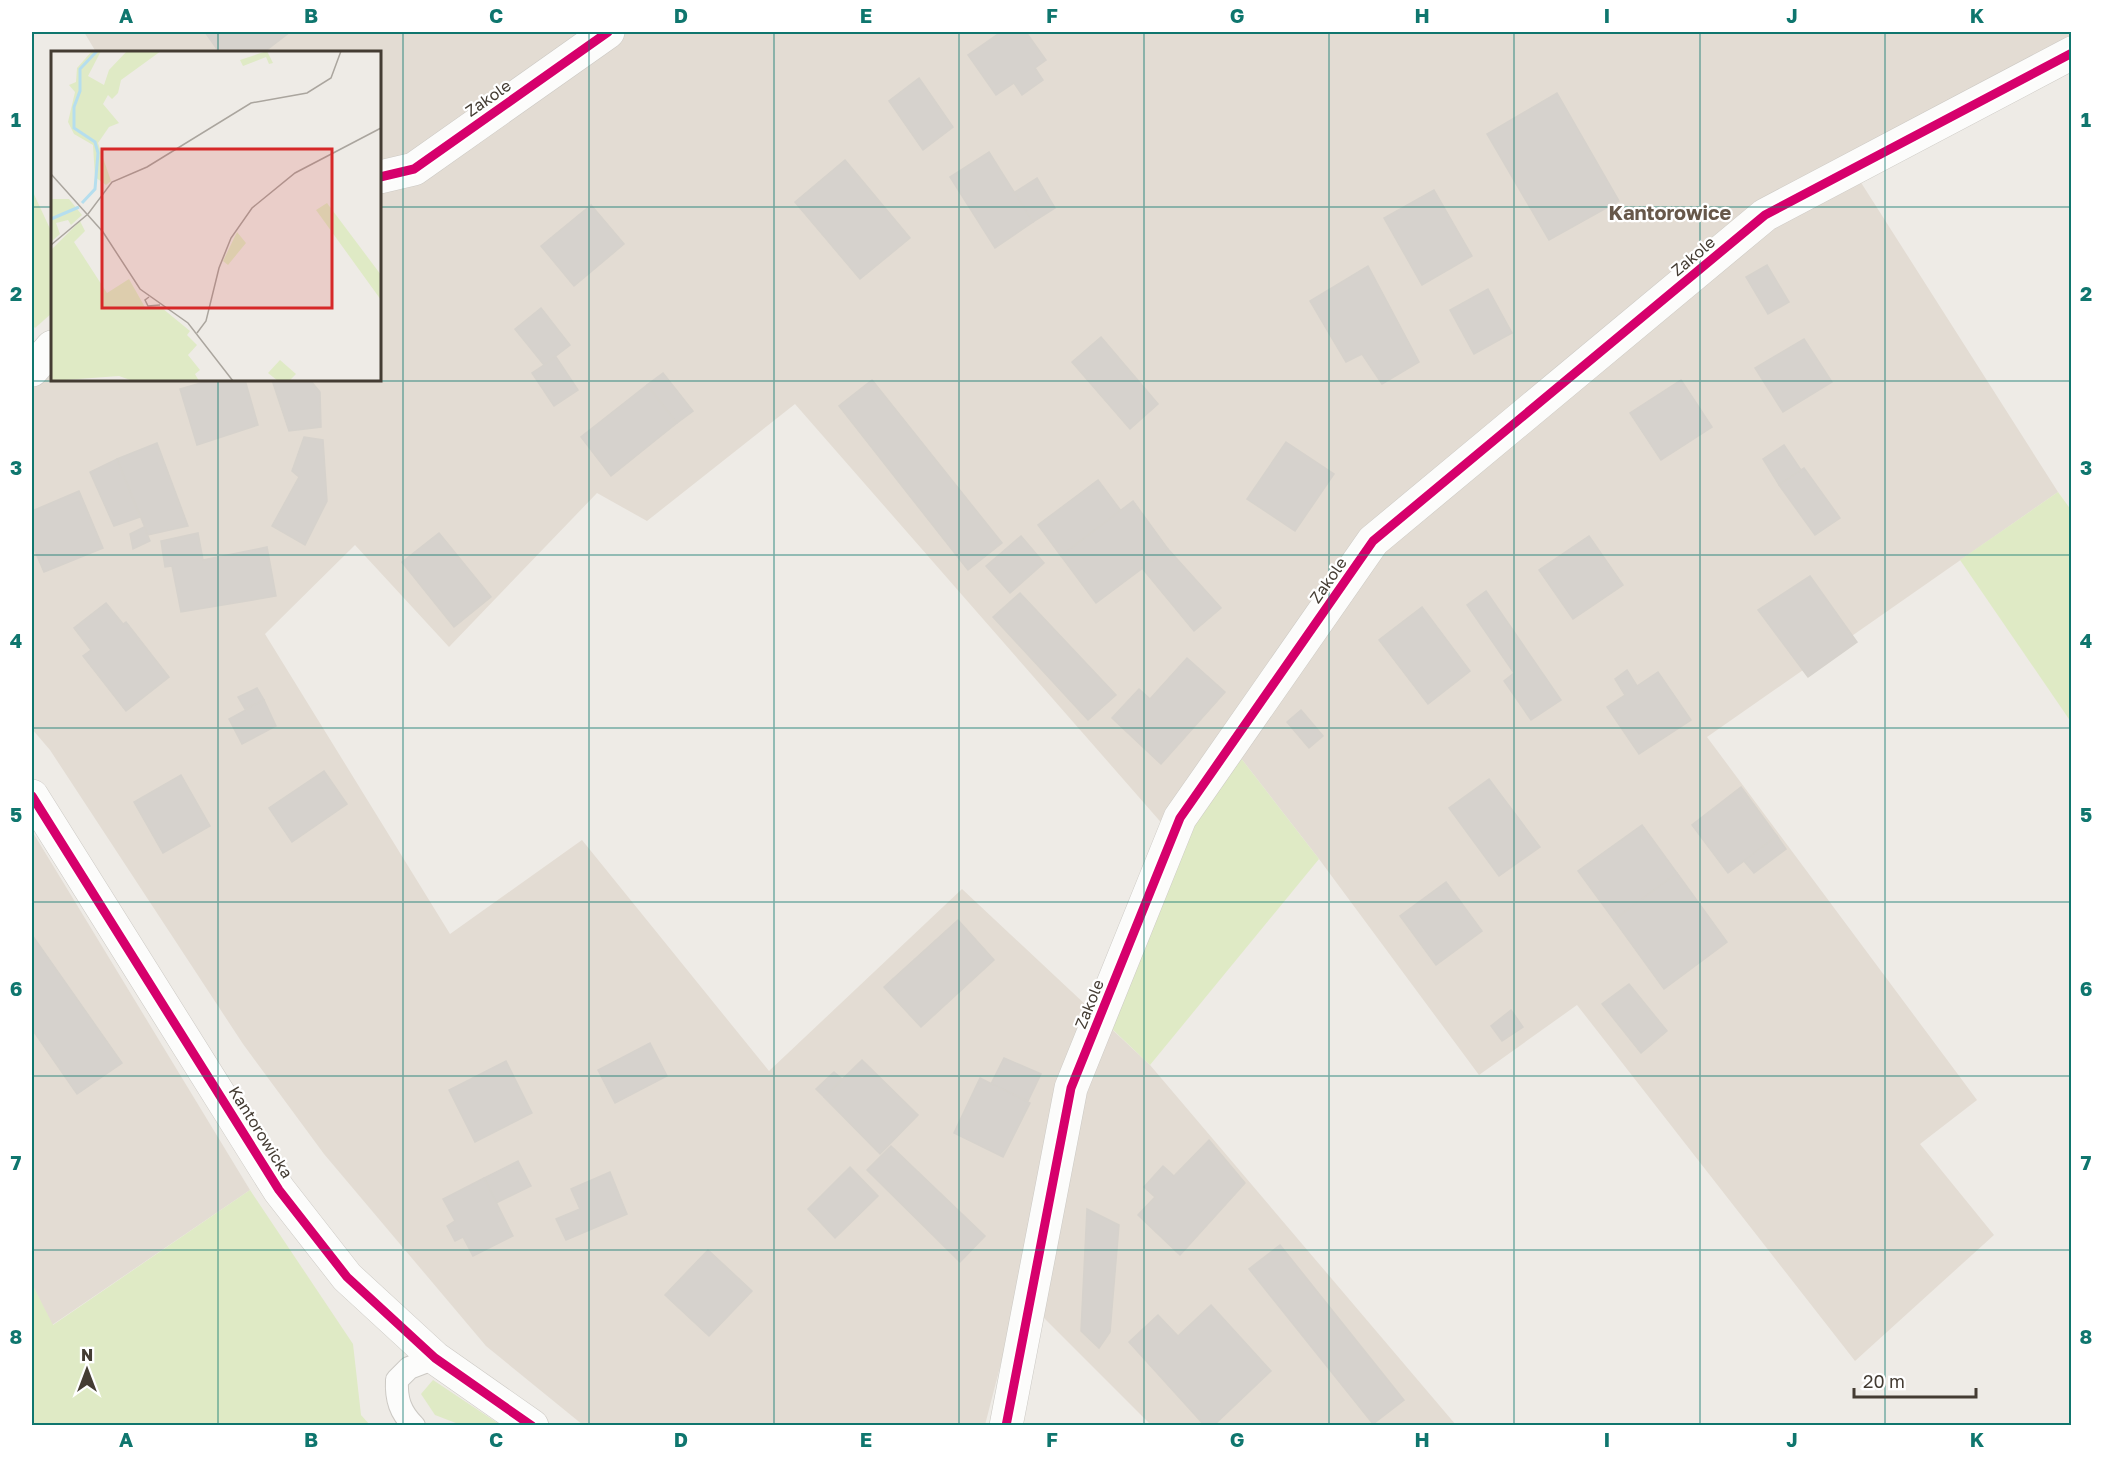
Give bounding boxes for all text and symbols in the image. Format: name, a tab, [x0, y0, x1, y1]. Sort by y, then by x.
text: A	[119, 3, 133, 27]
text: B	[304, 3, 318, 27]
text: C	[489, 3, 503, 27]
text: D	[674, 3, 688, 27]
text: E	[860, 3, 872, 27]
text: F	[1046, 3, 1058, 27]
text: G	[1230, 3, 1244, 27]
text: H	[1414, 3, 1430, 27]
text: I	[1604, 3, 1610, 27]
text: J	[1786, 3, 1798, 27]
text: K	[1970, 3, 1985, 27]
inset map	[51, 51, 381, 381]
street label: Zakole	[461, 75, 515, 121]
text: 1	[11, 107, 21, 131]
text: 1	[2081, 107, 2091, 131]
district label: Kantorowice	[1609, 200, 1732, 224]
street label: Zakole	[1667, 232, 1719, 280]
text: 2	[10, 281, 22, 305]
text: 2	[2080, 281, 2092, 305]
text: 3	[10, 455, 22, 479]
text: 3	[2080, 455, 2092, 479]
street label: Zakole	[1305, 553, 1351, 607]
text: 4	[10, 628, 22, 652]
text: 4	[2080, 628, 2092, 652]
text: 5	[10, 802, 22, 826]
text: 5	[2080, 802, 2092, 826]
text: 6	[10, 976, 22, 1000]
text: 6	[2080, 976, 2092, 1000]
street label: Zakole	[1070, 977, 1108, 1031]
street label: Kantorowicka	[225, 1082, 297, 1182]
text: 7	[11, 1150, 22, 1174]
text: 7	[2081, 1150, 2092, 1174]
text: 8	[10, 1324, 22, 1348]
text: 8	[2080, 1324, 2092, 1348]
north arrow	[57, 1340, 117, 1400]
text: N	[81, 1345, 93, 1365]
scale bar	[1854, 1361, 1976, 1399]
text: 20 m	[1863, 1370, 1905, 1392]
text: A	[119, 1427, 133, 1451]
text: B	[304, 1427, 318, 1451]
text: C	[489, 1427, 503, 1451]
text: D	[674, 1427, 688, 1451]
text: E	[860, 1427, 872, 1451]
text: F	[1046, 1427, 1058, 1451]
text: G	[1230, 1427, 1244, 1451]
text: H	[1414, 1427, 1430, 1451]
text: I	[1604, 1427, 1610, 1451]
text: J	[1786, 1427, 1798, 1451]
text: K	[1970, 1427, 1985, 1451]

